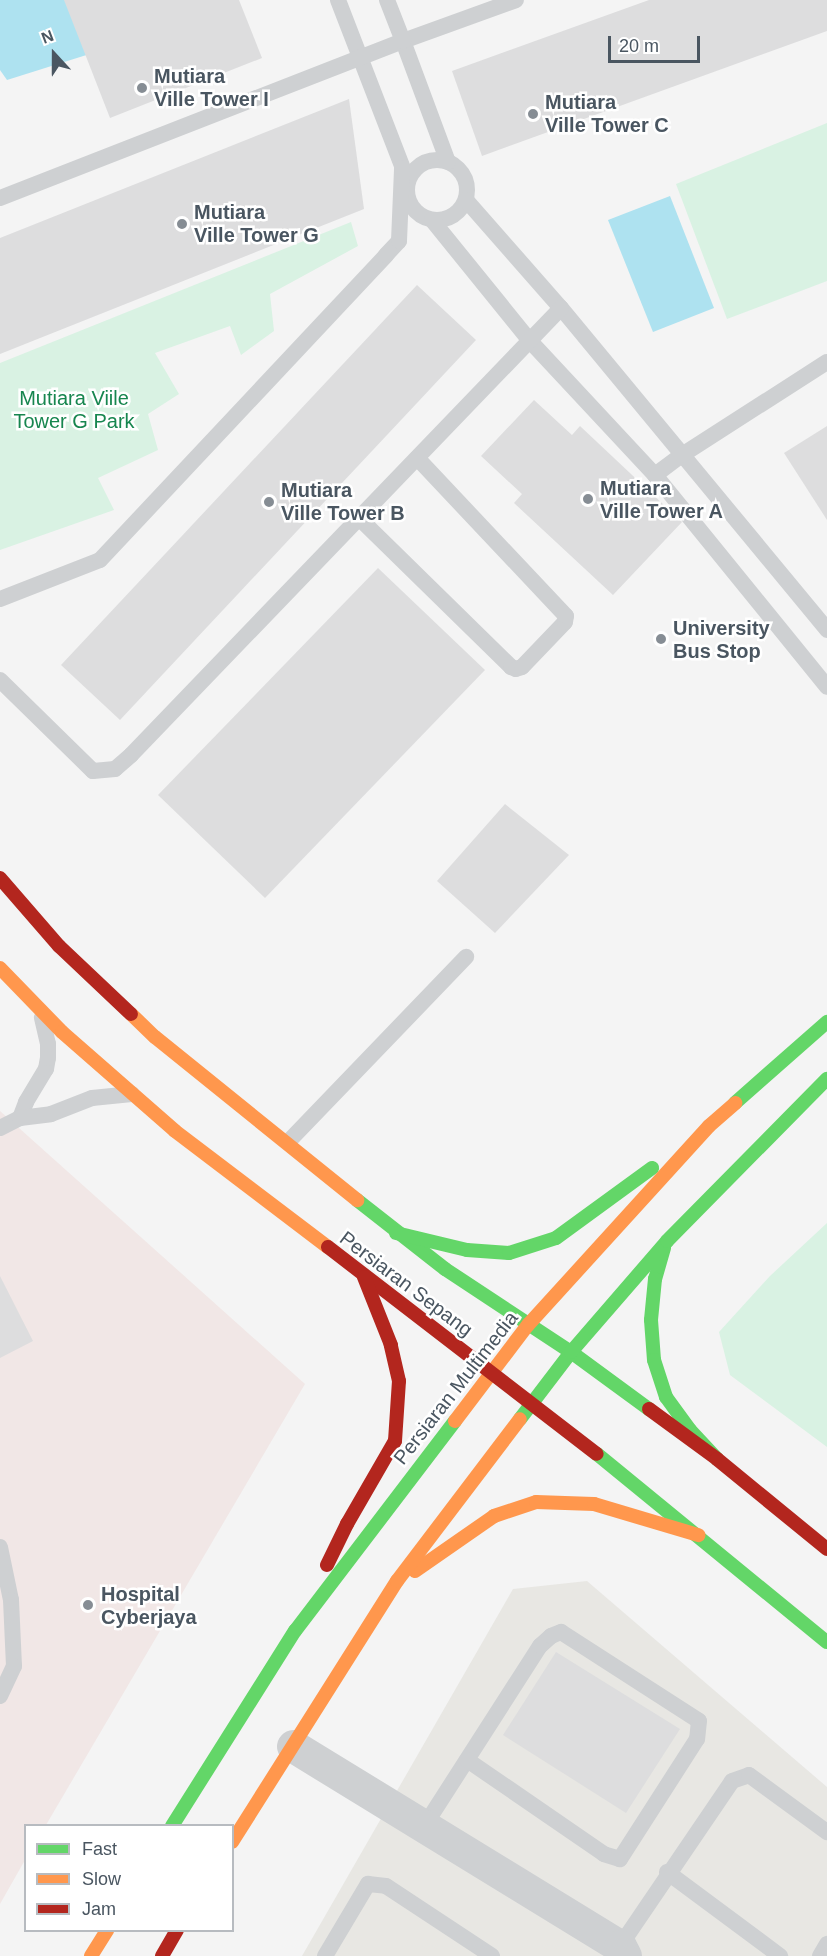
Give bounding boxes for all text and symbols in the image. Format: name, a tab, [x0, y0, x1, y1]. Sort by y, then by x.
north arrow	[24, 24, 84, 84]
scale bar	[611, 24, 702, 62]
text: N	[39, 27, 56, 47]
text: 20 m	[619, 36, 659, 56]
place label: Mutiara Ville Tower I	[154, 64, 269, 111]
marker: Mutiara Ville Tower I	[135, 81, 149, 95]
place label: Mutiara Ville Tower C	[545, 90, 669, 137]
marker: Mutiara Ville Tower C	[526, 107, 540, 121]
place label: Mutiara Ville Tower G	[194, 201, 319, 248]
marker: Mutiara Ville Tower G	[175, 217, 189, 231]
park label: Mutiara Viile Tower G Park	[13, 387, 135, 434]
place label: Mutiara Ville Tower A	[600, 476, 724, 523]
place label: Mutiara Ville Tower B	[281, 478, 405, 525]
marker: Mutiara Ville Tower A	[581, 492, 595, 506]
marker: Mutiara Ville Tower B	[262, 495, 276, 509]
place label: University Bus Stop	[673, 616, 770, 663]
marker: University Bus Stop	[654, 632, 668, 646]
street label: Persiaran Sepang	[335, 1226, 477, 1342]
street label: Persiaran Multimedia	[389, 1307, 523, 1469]
place label: Hospital Cyberjaya	[101, 1582, 197, 1629]
marker: Hospital Cyberjaya	[79, 1596, 97, 1614]
legend	[24, 1824, 234, 1932]
text: Fast	[82, 1839, 117, 1859]
text: Slow	[82, 1869, 121, 1889]
text: Jam	[82, 1899, 116, 1919]

